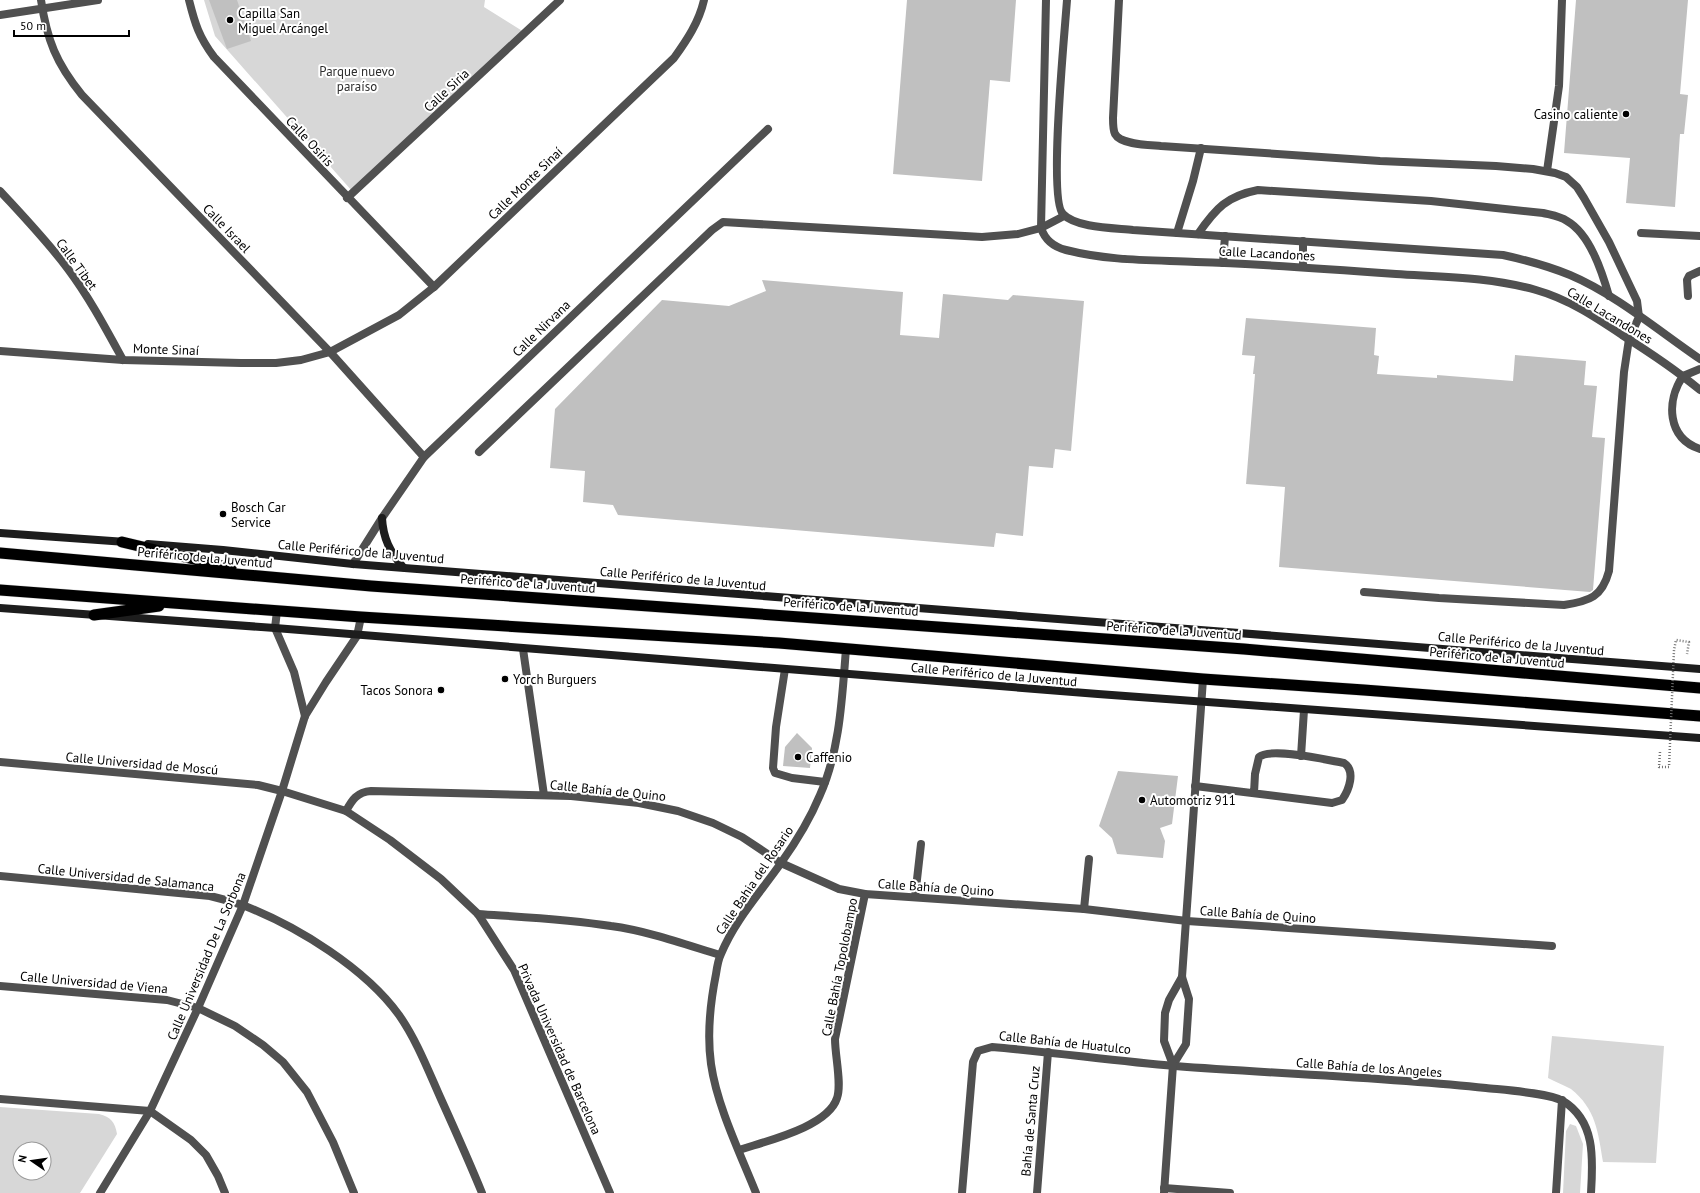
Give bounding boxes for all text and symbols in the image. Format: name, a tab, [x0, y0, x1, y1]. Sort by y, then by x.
place label: Capilla San Miguel Arcángel	[238, 5, 328, 37]
scale bar	[14, 12, 129, 38]
marker: Capilla San Miguel Arcángel	[225, 15, 235, 25]
text: 50 m	[20, 18, 46, 33]
park label: Parque nuevo paraíso	[319, 63, 395, 95]
street label: Calle Siria	[420, 65, 473, 116]
place label: Casino caliente	[1534, 106, 1618, 123]
marker: Casino caliente	[1621, 109, 1631, 119]
street label: Calle Osiris	[282, 113, 337, 170]
street label: Calle Monte Sinaí	[484, 143, 567, 223]
street label: Calle Israel	[199, 200, 254, 257]
street label: Calle Tibet	[52, 235, 101, 294]
street label: Calle Lacandones	[1218, 242, 1316, 265]
street label: Calle Lacandones	[1564, 283, 1656, 348]
street label: Calle Nirvana	[509, 296, 574, 360]
street label: Monte Sinaí	[133, 340, 200, 359]
place label: Bosch Car Service	[231, 499, 286, 531]
marker: Bosch Car Service	[218, 509, 228, 519]
street label: Calle Periférico de la Juventud	[277, 536, 445, 567]
street label: Periférico de la Juventud	[137, 543, 273, 572]
street label: Calle Periférico de la Juventud	[599, 563, 767, 594]
street label: Periférico de la Juventud	[460, 570, 596, 597]
street label: Periférico de la Juventud	[783, 593, 919, 620]
street label: Periférico de la Juventud	[1106, 617, 1242, 644]
street label: Calle Periférico de la Juventud	[1437, 628, 1605, 658]
street label: Periférico de la Juventud	[1429, 643, 1565, 671]
street label: Calle Periférico de la Juventud	[910, 659, 1078, 690]
place label: Yorch Burguers	[513, 671, 597, 688]
marker: Yorch Burguers	[500, 674, 510, 684]
place label: Tacos Sonora	[360, 682, 433, 699]
marker: Tacos Sonora	[436, 685, 446, 695]
street label: Calle Universidad de Moscú	[65, 748, 219, 779]
place label: Caffenio	[806, 749, 852, 766]
marker: Caffenio	[793, 752, 803, 762]
street label: Calle Bahía de Quino	[549, 776, 667, 805]
place label: Automotriz 911	[1150, 792, 1236, 809]
marker: Automotriz 911	[1137, 795, 1147, 805]
street label: Calle Bahia del Rosario	[712, 823, 797, 938]
street label: Calle Universidad de Salamanca	[37, 860, 215, 895]
street label: Calle Universidad De La Sorbona	[163, 869, 250, 1043]
street label: Calle Bahía de Quino	[877, 875, 995, 900]
street label: Calle Bahía Topolobampo	[818, 896, 861, 1038]
street label: Calle Bahía de Quino	[1199, 902, 1317, 927]
street label: Privada Universidad de Barcelona	[514, 961, 605, 1137]
street label: Calle Universidad de Viena	[19, 968, 168, 997]
street label: Calle Bahía de Huatulco	[998, 1027, 1132, 1058]
street label: Calle Bahía de los Angeles	[1295, 1054, 1443, 1081]
street label: Bahía de Santa Cruz	[1017, 1065, 1044, 1177]
north arrow	[12, 1141, 52, 1181]
text: N	[15, 1154, 30, 1164]

